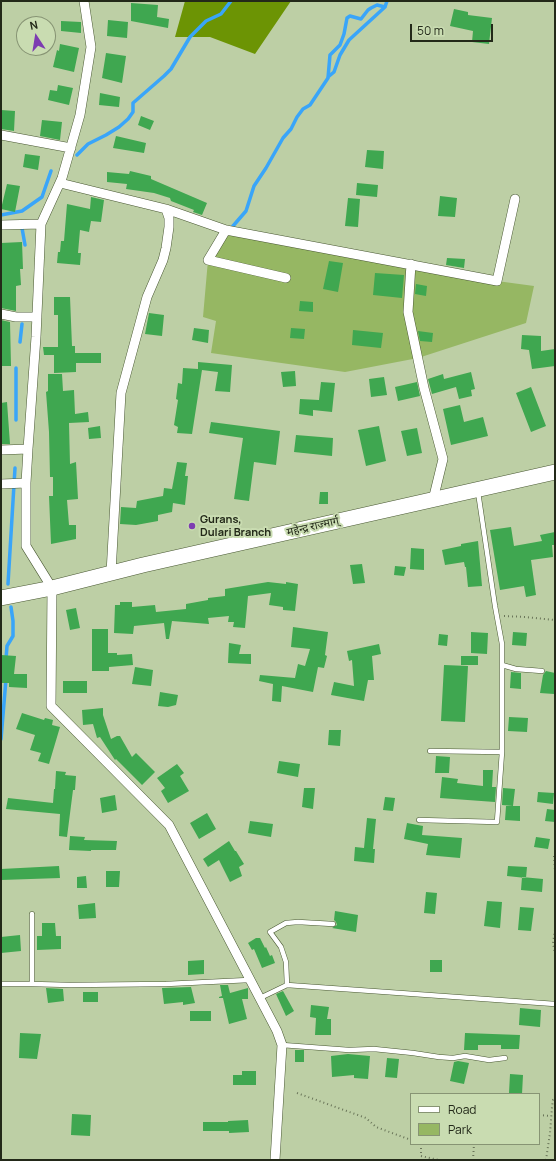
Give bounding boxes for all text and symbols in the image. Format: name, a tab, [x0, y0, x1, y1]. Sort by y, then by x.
north arrow	[16, 16, 56, 56]
scale bar	[412, 16, 495, 42]
text: N	[28, 17, 39, 33]
text: 50 m	[417, 22, 444, 39]
place label: Gurans, Dulari Branch	[200, 513, 271, 539]
street label: महेन्द्र राज्मार्ग्	[286, 515, 340, 539]
marker: Gurans, Dulari Branch	[187, 521, 197, 531]
legend	[410, 1093, 540, 1145]
text: Road	[448, 1101, 476, 1118]
text: Park	[448, 1121, 472, 1138]

